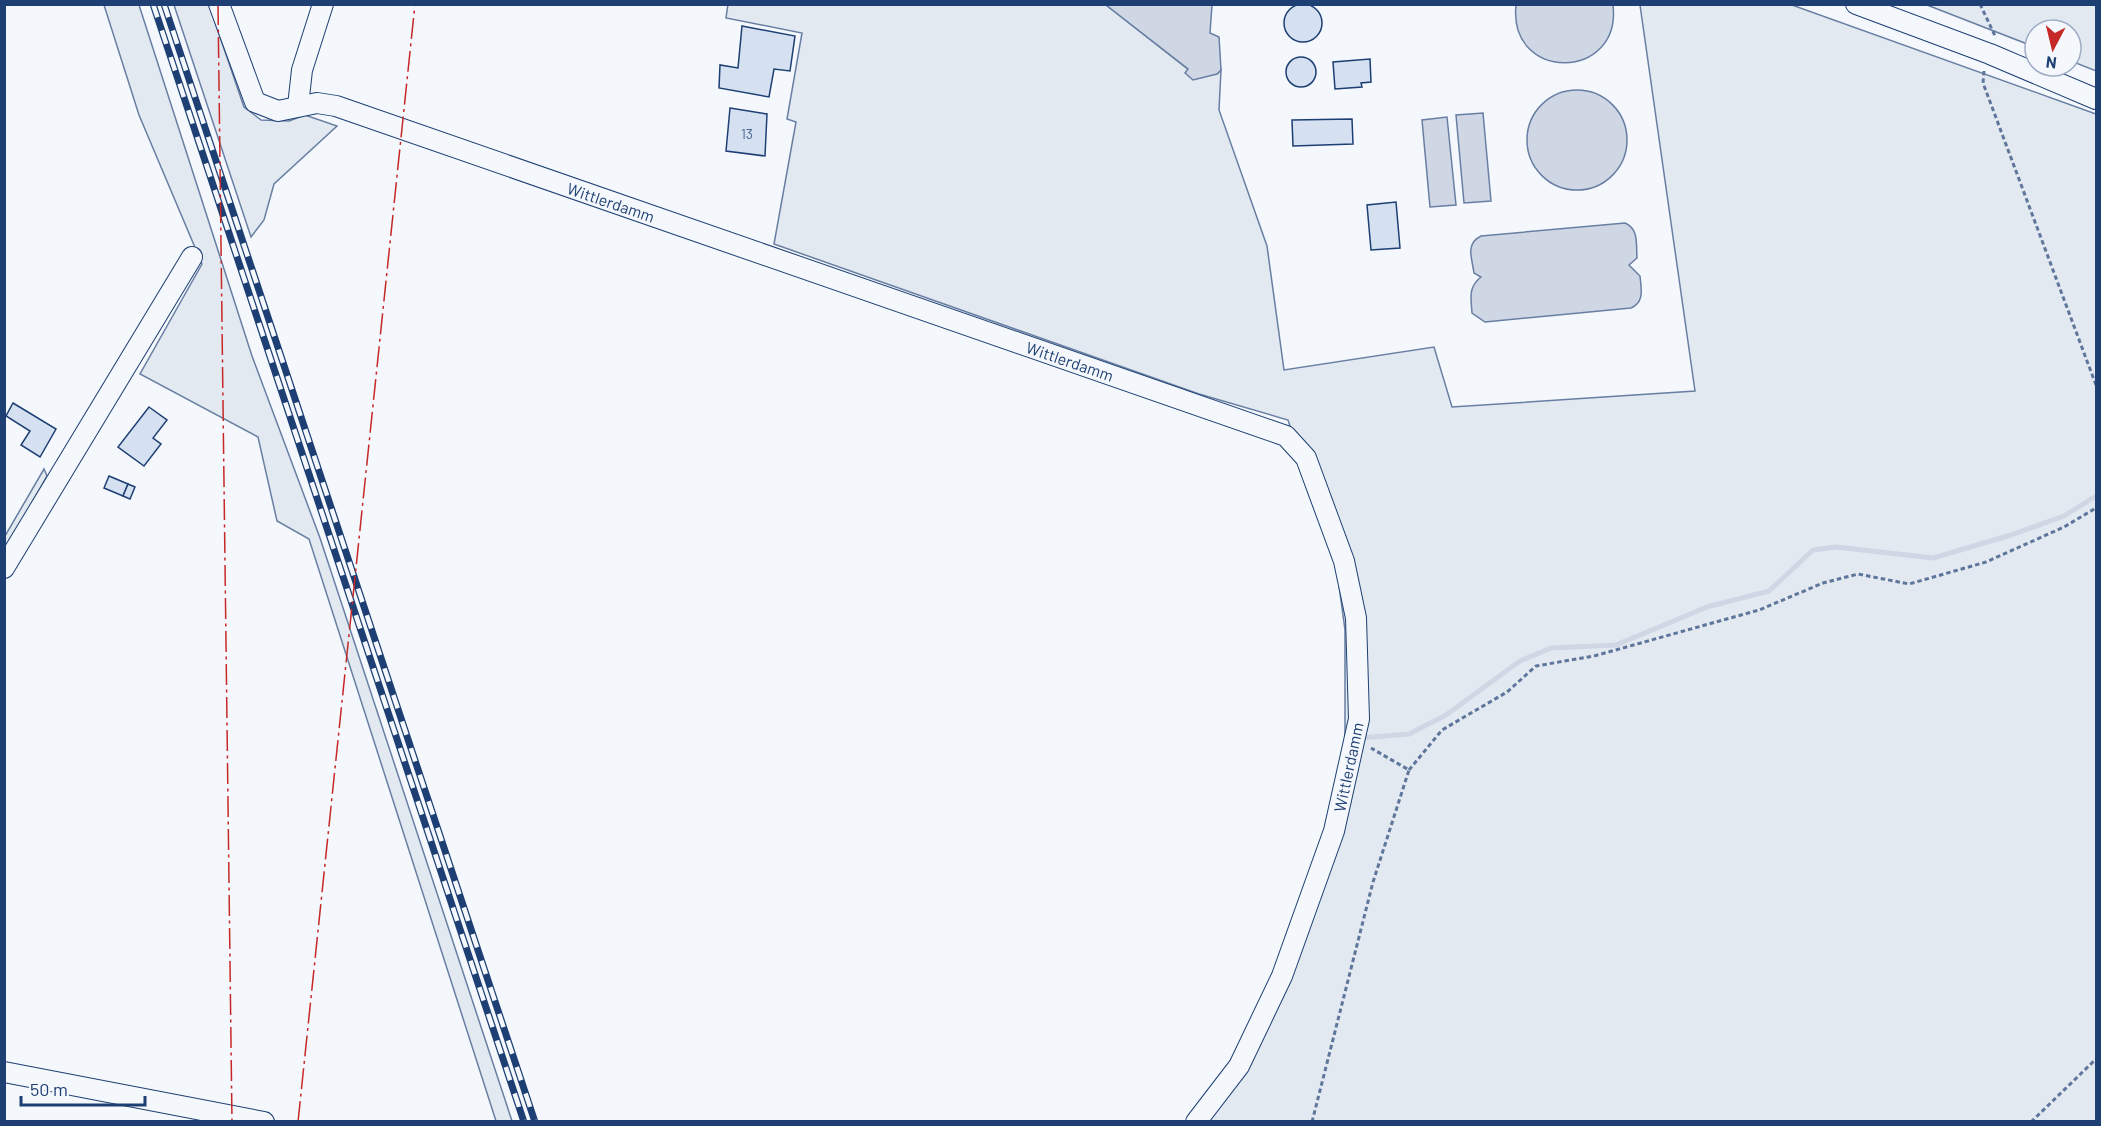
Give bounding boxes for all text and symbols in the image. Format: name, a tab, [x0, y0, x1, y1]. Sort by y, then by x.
north arrow	[2023, 18, 2083, 78]
text: N	[2045, 53, 2058, 73]
house number: 13	[741, 125, 753, 142]
street label: Wittlerdamm	[565, 178, 657, 226]
street label: Wittlerdamm	[1024, 337, 1116, 385]
street label: Wittlerdamm	[1329, 720, 1367, 814]
scale bar	[21, 1069, 146, 1107]
text: 50 m	[30, 1078, 68, 1100]

